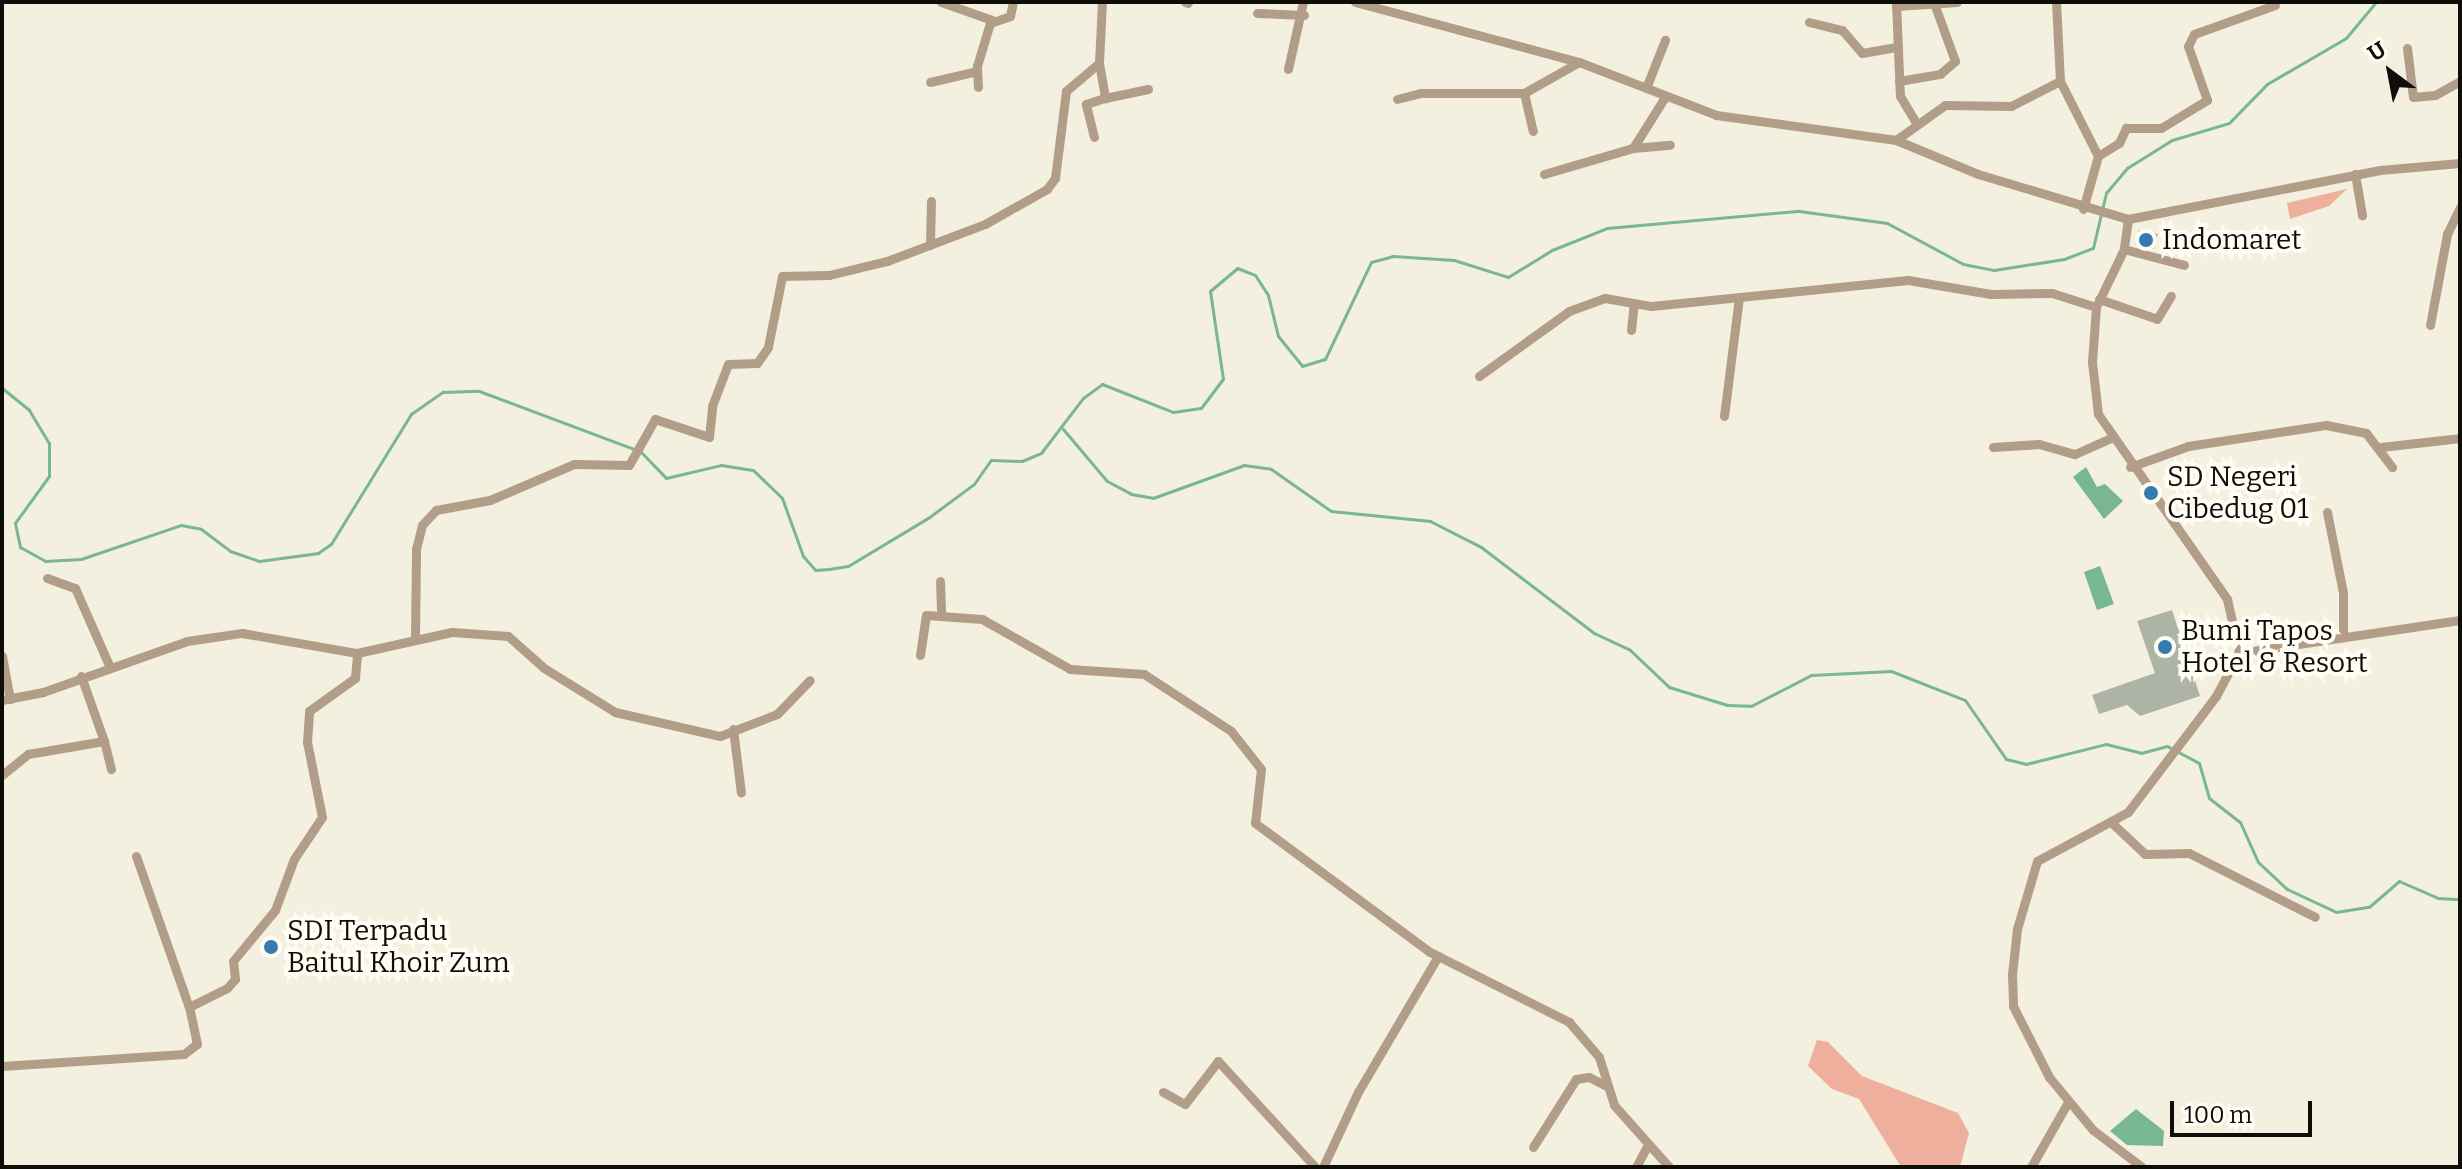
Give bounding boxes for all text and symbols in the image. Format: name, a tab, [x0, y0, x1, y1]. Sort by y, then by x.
north arrow	[2350, 32, 2430, 112]
text: U	[2363, 35, 2391, 67]
place label: Indomaret	[2162, 223, 2301, 257]
marker: Indomaret	[2137, 231, 2155, 249]
place label: SD Negeri Cibedug 01	[2167, 460, 2309, 526]
marker: SD Negeri Cibedug 01	[2142, 484, 2160, 502]
place label: Bumi Tapos Hotel & Resort	[2181, 614, 2368, 680]
marker: Bumi Tapos Hotel & Resort	[2156, 638, 2174, 656]
place label: SDI Terpadu Baitul Khoir Zum	[287, 914, 510, 980]
marker: SDI Terpadu Baitul Khoir Zum	[262, 938, 280, 956]
scale bar	[2174, 1085, 2316, 1135]
text: 100 m	[2184, 1101, 2252, 1129]

